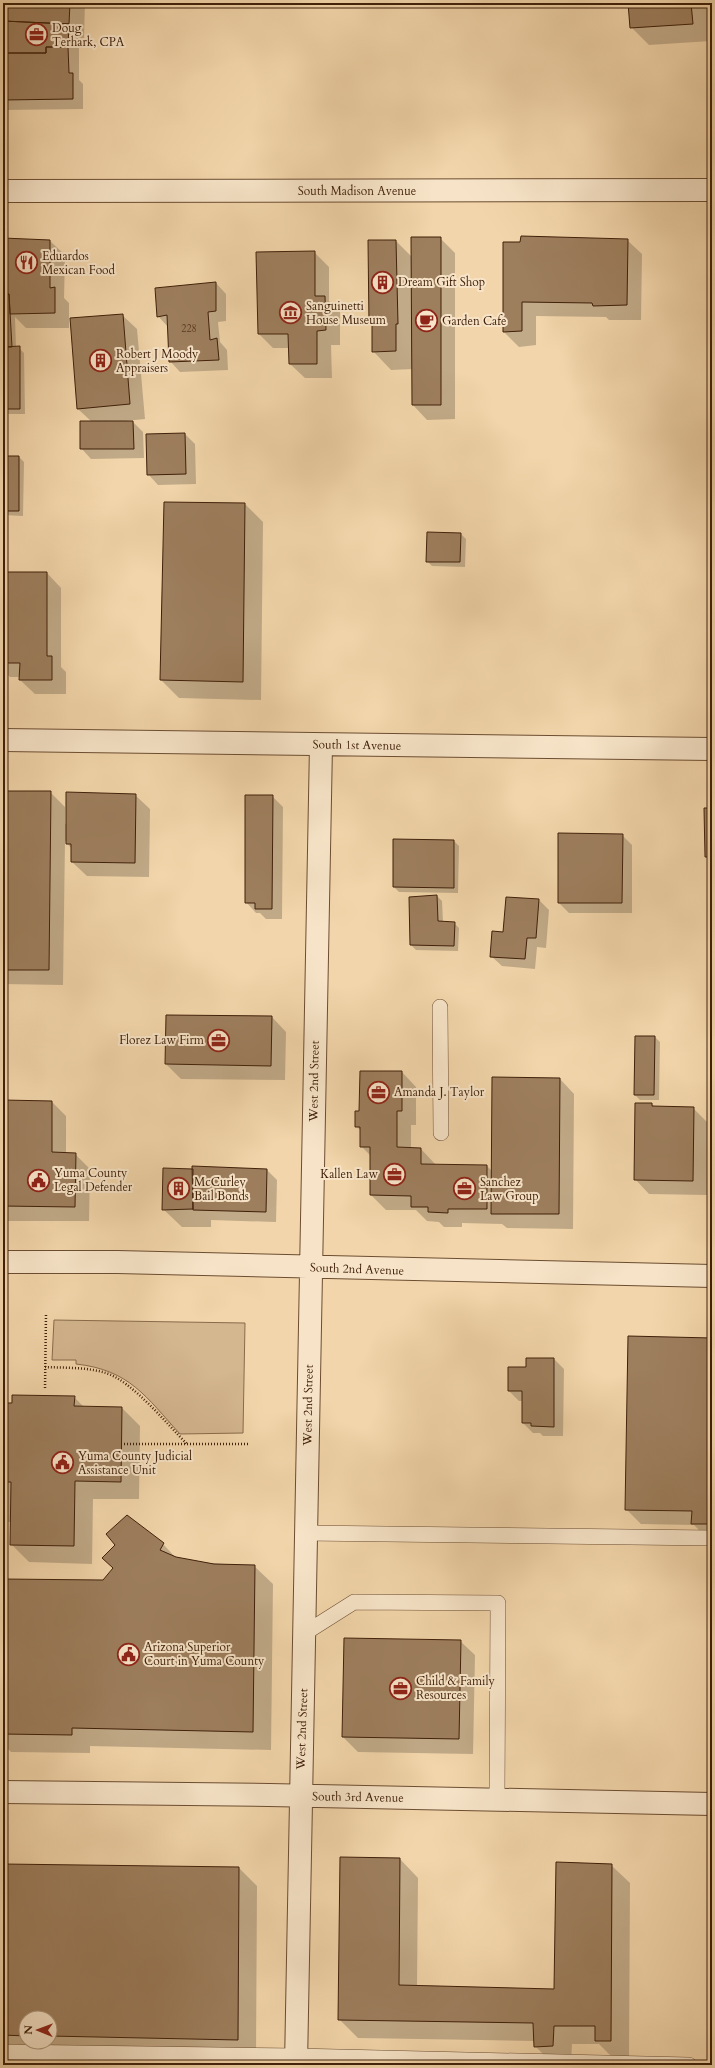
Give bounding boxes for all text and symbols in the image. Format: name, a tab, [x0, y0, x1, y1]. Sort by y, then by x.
place label: Doug Terhark, CPA	[52, 20, 125, 50]
office icon: Doug Terhark, CPA	[23, 22, 49, 48]
street label: South Madison Avenue	[298, 183, 416, 199]
place label: Eduardos Mexican Food	[42, 248, 116, 278]
restaurant icon: Eduardos Mexican Food	[14, 250, 40, 276]
building icon: Dream Gift Shop	[370, 269, 396, 295]
place label: Dream Gift Shop	[398, 274, 485, 290]
place label: Sanguinetti House Museum	[306, 298, 387, 328]
museum icon: Sanguinetti House Museum	[278, 300, 304, 326]
cafe icon: Garden Cafe	[413, 308, 439, 334]
place label: Garden Cafe	[442, 313, 506, 329]
house number: 228	[181, 322, 197, 336]
place label: Robert J Moody Appraisers	[116, 346, 199, 376]
building icon: Robert J Moody Appraisers	[87, 348, 113, 374]
street label: South 1st Avenue	[312, 736, 402, 754]
office icon: Florez Law Firm	[206, 1027, 232, 1053]
place label: Florez Law Firm	[119, 1032, 205, 1048]
street label: West 2nd Street	[305, 1040, 323, 1123]
office icon: Amanda J. Taylor	[365, 1079, 391, 1105]
place label: Amanda J. Taylor	[394, 1084, 485, 1100]
office icon: Kallen Law	[381, 1161, 407, 1187]
place label: Yuma County Legal Defender	[54, 1165, 133, 1195]
place label: Kallen Law	[320, 1166, 378, 1182]
public building icon: Yuma County Legal Defender	[26, 1167, 52, 1193]
place label: McCurley Bail Bonds	[194, 1174, 249, 1204]
place label: Sanchez Law Group	[480, 1174, 539, 1204]
building icon: McCurley Bail Bonds	[165, 1176, 191, 1202]
office icon: Sanchez Law Group	[452, 1176, 478, 1202]
street label: South 2nd Avenue	[310, 1259, 404, 1279]
street label: West 2nd Street	[299, 1364, 317, 1447]
place label: Yuma County Judicial Assistance Unit	[78, 1448, 192, 1478]
public building icon: Yuma County Judicial Assistance Unit	[49, 1450, 75, 1476]
place label: Arizona Superior Court in Yuma County	[144, 1639, 265, 1669]
public building icon: Arizona Superior Court in Yuma County	[116, 1641, 142, 1667]
place label: Child & Family Resources	[416, 1673, 496, 1703]
office icon: Child & Family Resources	[388, 1675, 414, 1701]
street label: West 2nd Street	[293, 1688, 311, 1771]
street label: South 3rd Avenue	[312, 1788, 404, 1806]
north arrow	[18, 2010, 58, 2050]
text: N	[21, 2024, 36, 2035]

